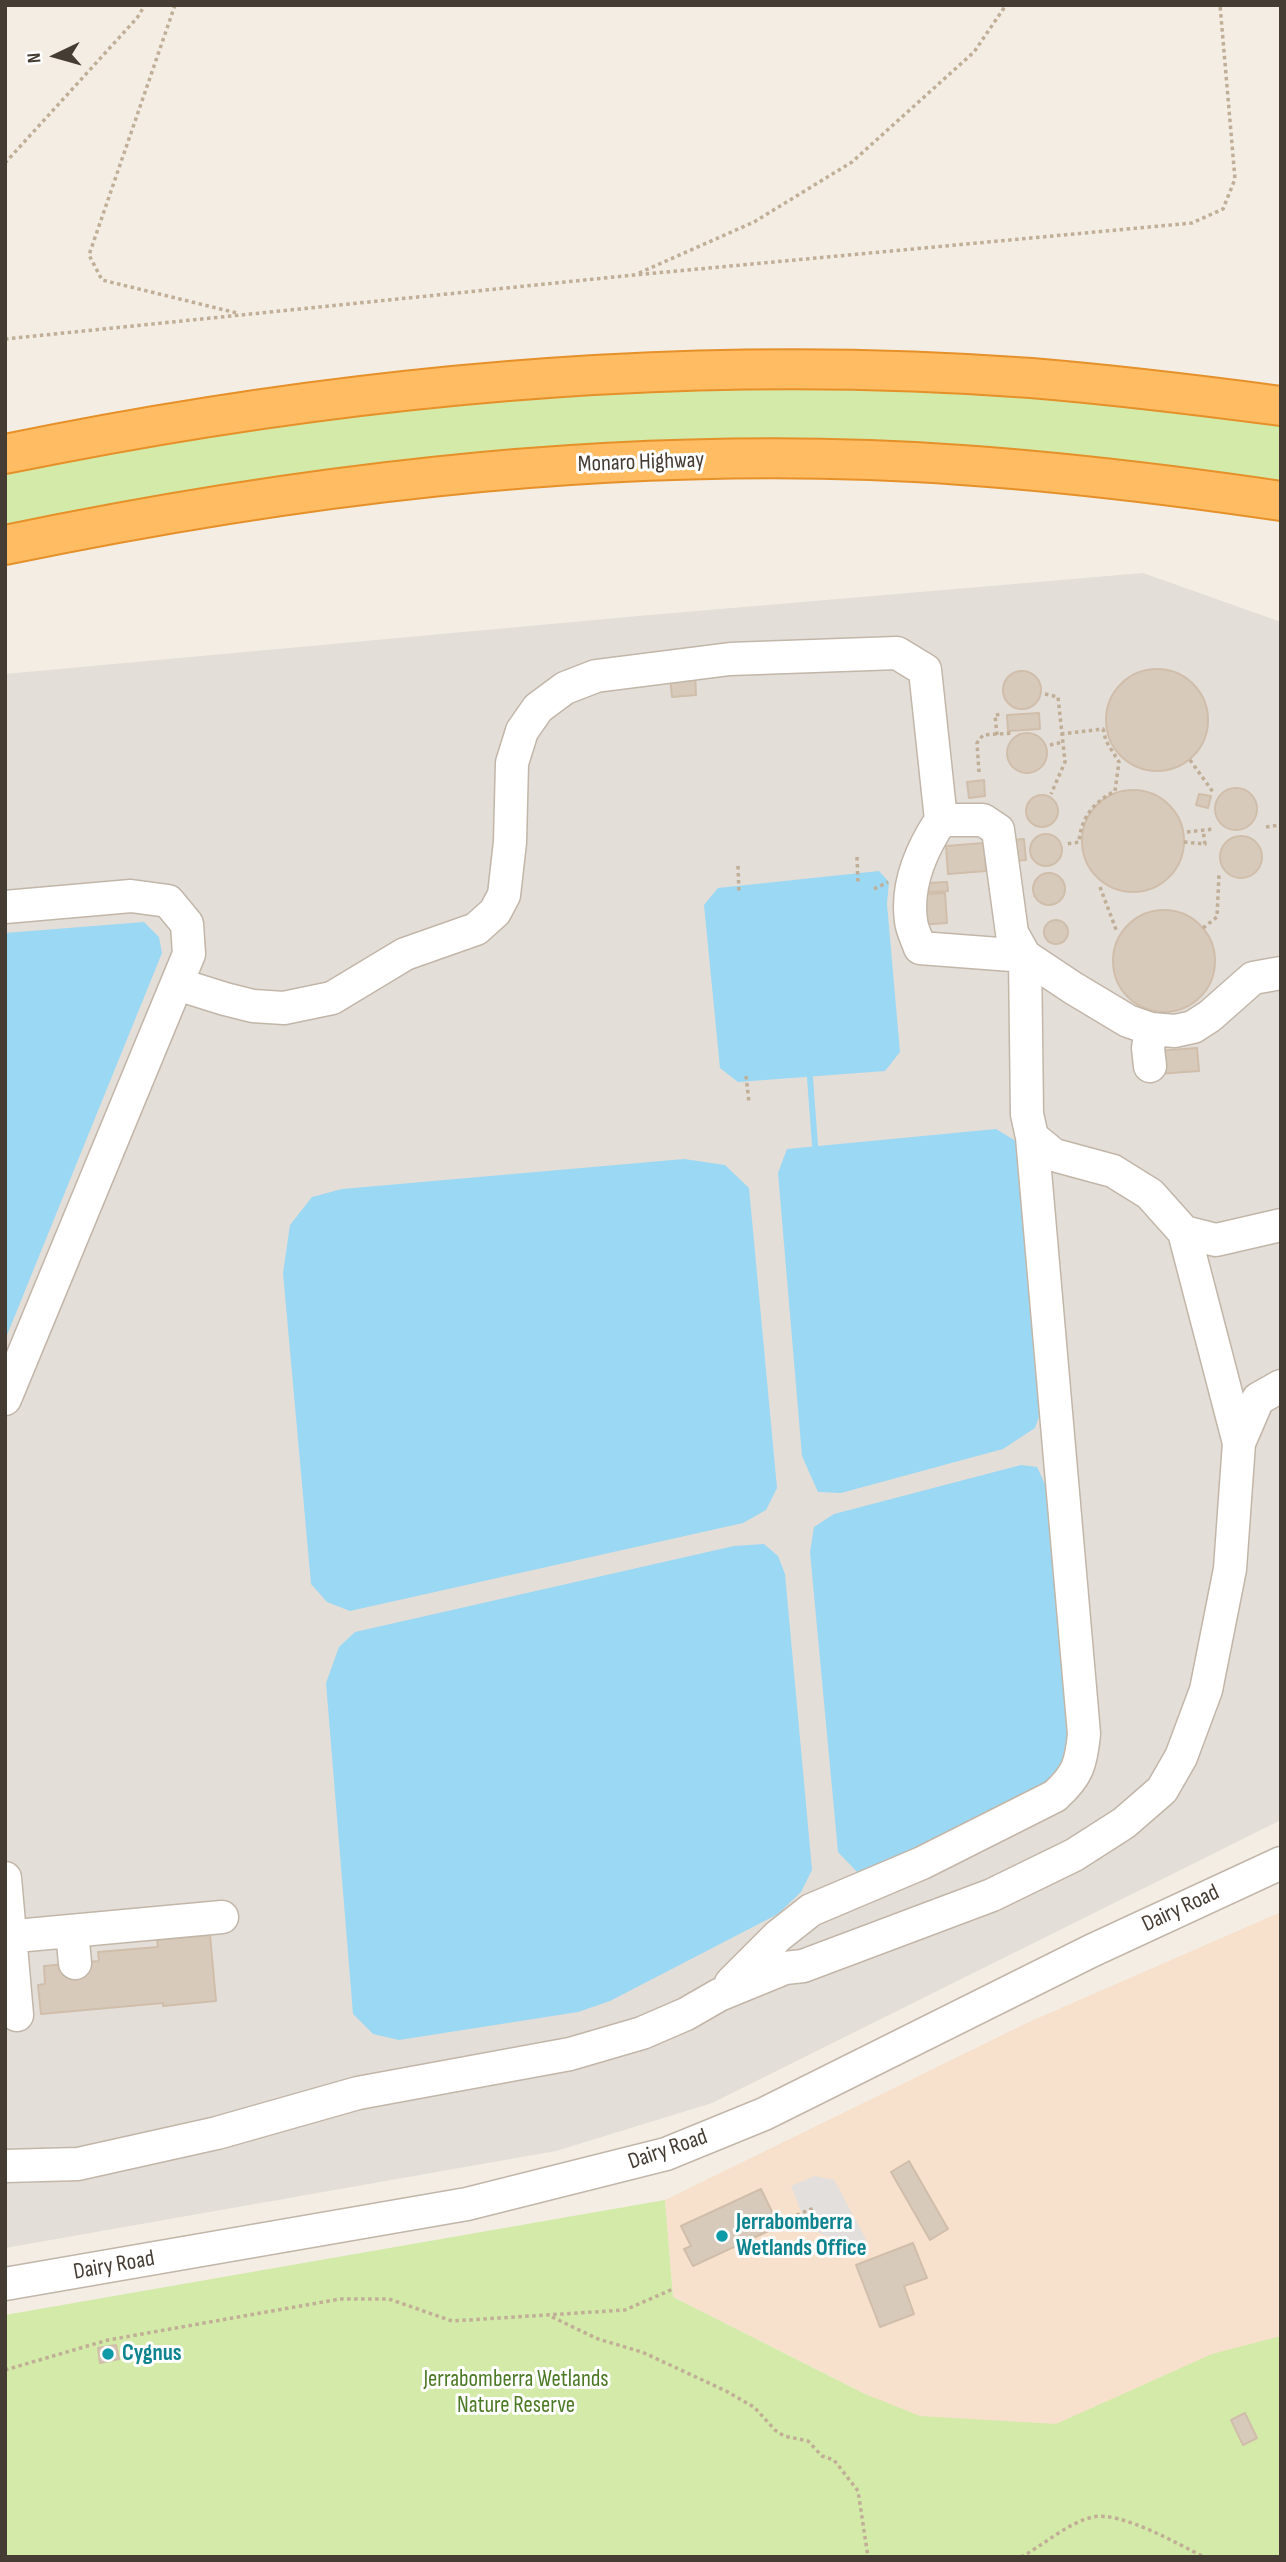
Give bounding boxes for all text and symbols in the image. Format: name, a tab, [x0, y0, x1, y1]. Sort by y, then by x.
north arrow	[21, 21, 91, 91]
text: N	[23, 52, 46, 64]
street label: Monaro Highway	[577, 447, 705, 479]
street label: Dairy Road	[1138, 1879, 1224, 1939]
street label: Dairy Road	[625, 2124, 711, 2176]
place label: Jerrabomberra Wetlands Office	[736, 2209, 866, 2263]
marker: Jerrabomberra Wetlands Office	[714, 2228, 730, 2244]
street label: Dairy Road	[71, 2245, 157, 2287]
place label: Cygnus	[122, 2340, 182, 2368]
marker: Cygnus	[100, 2346, 116, 2362]
park label: Jerrabomberra Wetlands Nature Reserve	[423, 2366, 609, 2420]

